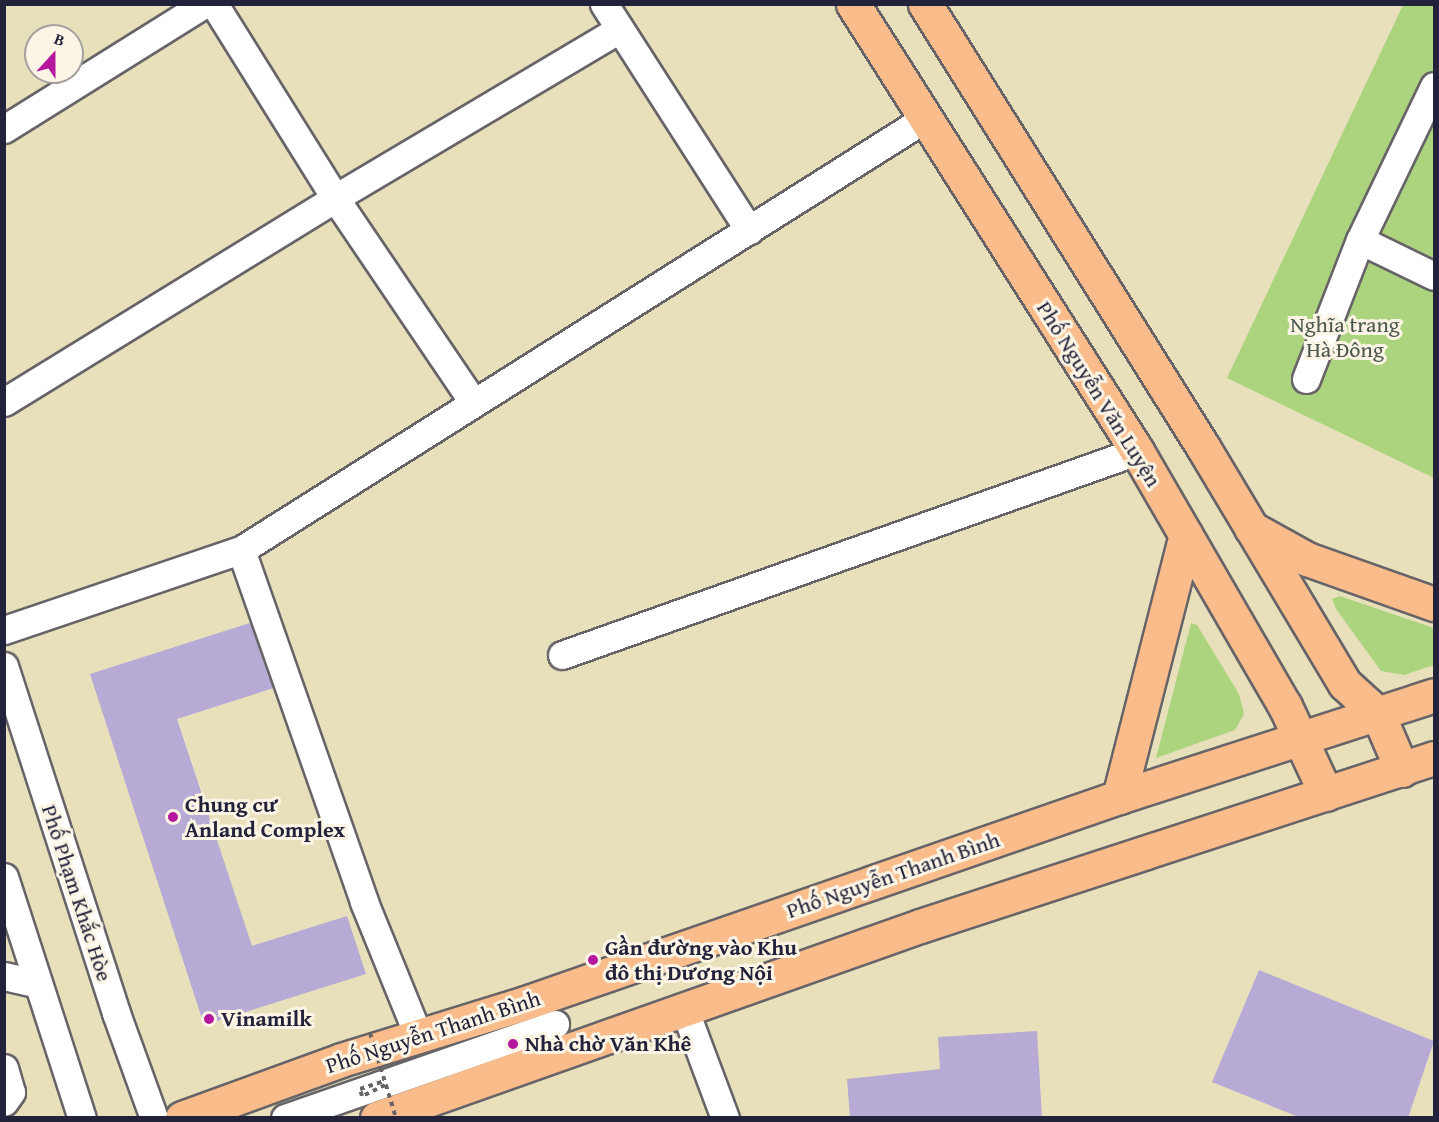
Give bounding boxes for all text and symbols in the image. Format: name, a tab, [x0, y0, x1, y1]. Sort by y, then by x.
north arrow	[24, 24, 84, 84]
text: B	[51, 26, 69, 52]
street label: Phố Nguyễn Văn Luyện	[1031, 296, 1167, 492]
park label: Nghĩa trang Hà Đông	[1290, 311, 1400, 362]
place label: Chung cư Anland Complex	[185, 791, 345, 842]
street label: Phố Phạm Khắc Hòe	[36, 801, 118, 985]
marker: Chung cư Anland Complex	[166, 810, 180, 824]
street label: Phố Nguyễn Thanh Bình	[783, 826, 1003, 924]
place label: Gần đường vào Khu đô thị Dương Nội	[605, 934, 797, 986]
marker: Gần đường vào Khu đô thị Dương Nội	[586, 953, 600, 967]
street label: Phố Nguyễn Thanh Bình	[322, 985, 544, 1079]
place label: Vinamilk	[221, 1006, 312, 1032]
marker: Vinamilk	[202, 1012, 216, 1026]
place label: Nhà chờ Văn Khê	[525, 1031, 691, 1057]
marker: Nhà chờ Văn Khê	[506, 1037, 520, 1051]

